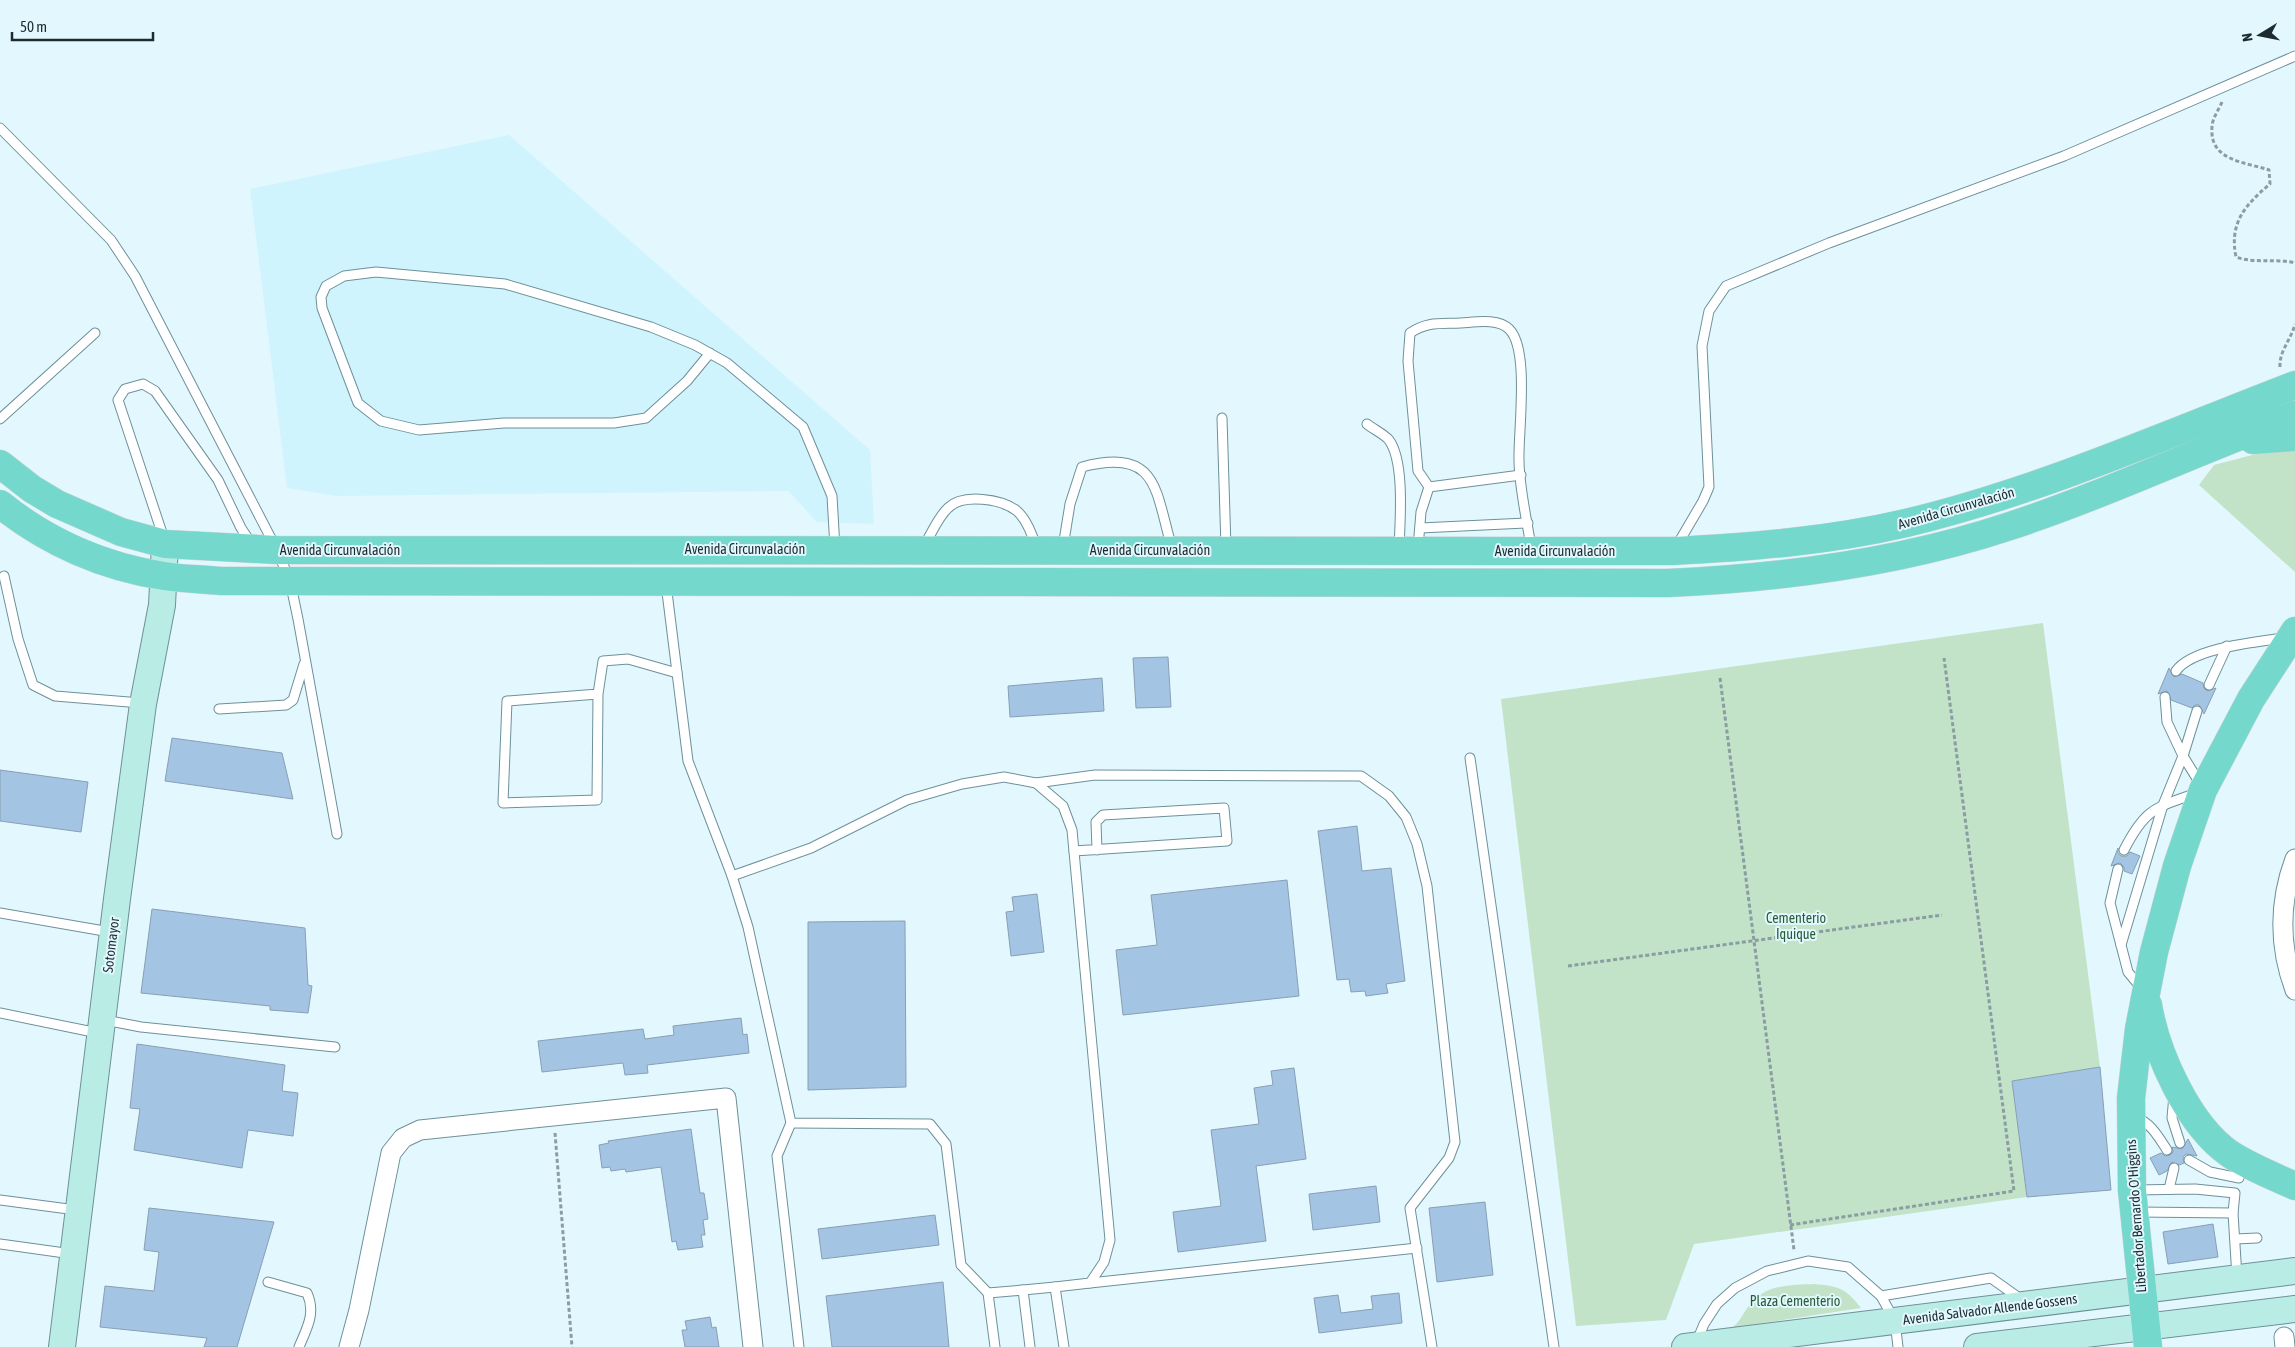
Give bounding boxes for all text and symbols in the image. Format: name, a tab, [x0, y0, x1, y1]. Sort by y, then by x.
scale bar	[12, 10, 154, 42]
north arrow	[2235, 10, 2285, 60]
text: 50 m	[20, 18, 47, 35]
text: N	[2239, 32, 2256, 43]
street label: Avenida Circunvalación	[1896, 484, 2016, 532]
street label: Avenida Circunvalación	[685, 541, 805, 557]
street label: Avenida Circunvalación	[280, 542, 400, 558]
street label: Avenida Circunvalación	[1090, 542, 1210, 558]
street label: Avenida Circunvalación	[1495, 543, 1615, 559]
park label: Cementerio Iquique	[1766, 910, 1826, 942]
street label: Sotomayor	[100, 915, 122, 974]
street label: Libertador Bernardo O'Higgins	[2123, 1139, 2149, 1293]
street label: Avenida Salvador Allende Gossens	[1902, 1290, 2078, 1328]
park label: Plaza Cementerio	[1750, 1293, 1840, 1309]

